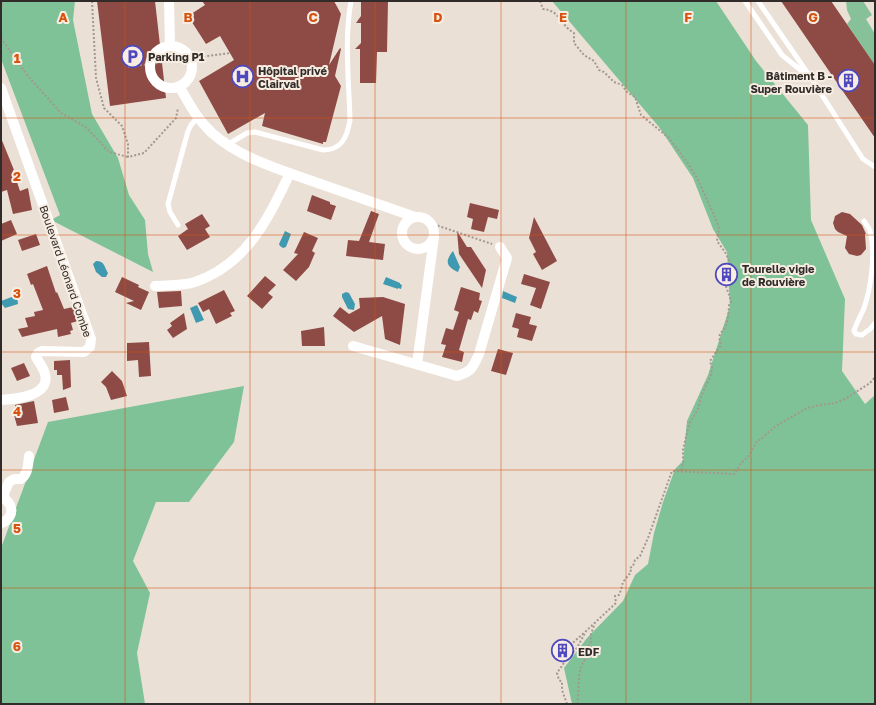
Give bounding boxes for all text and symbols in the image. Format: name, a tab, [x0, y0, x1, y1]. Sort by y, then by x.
text: A	[58, 9, 68, 25]
text: B	[183, 9, 193, 25]
text: C	[308, 9, 318, 25]
text: D	[433, 9, 443, 25]
text: E	[559, 9, 567, 25]
text: F	[684, 9, 692, 25]
text: G	[808, 9, 818, 25]
parking icon: Parking P1	[119, 43, 145, 69]
text: 1	[14, 50, 21, 66]
place label: Parking P1	[148, 50, 205, 63]
hospital icon: Hôpital privé Clairval	[230, 63, 256, 89]
place label: Hôpital privé Clairval	[258, 64, 327, 90]
building icon: Bâtiment B - Super Rouvière	[835, 68, 861, 94]
place label: Bâtiment B - Super Rouvière	[750, 69, 832, 95]
text: 2	[13, 168, 21, 184]
street label: Boulevard Léonard Combe	[37, 203, 95, 339]
building icon: Tourelle vigie de Rouvière	[714, 261, 740, 287]
place label: Tourelle vigie de Rouvière	[742, 262, 815, 288]
text: 3	[13, 285, 21, 301]
text: 4	[13, 403, 21, 419]
text: 5	[13, 520, 21, 536]
text: 6	[13, 638, 21, 654]
building icon: EDF	[550, 638, 576, 664]
place label: EDF	[578, 645, 600, 658]

